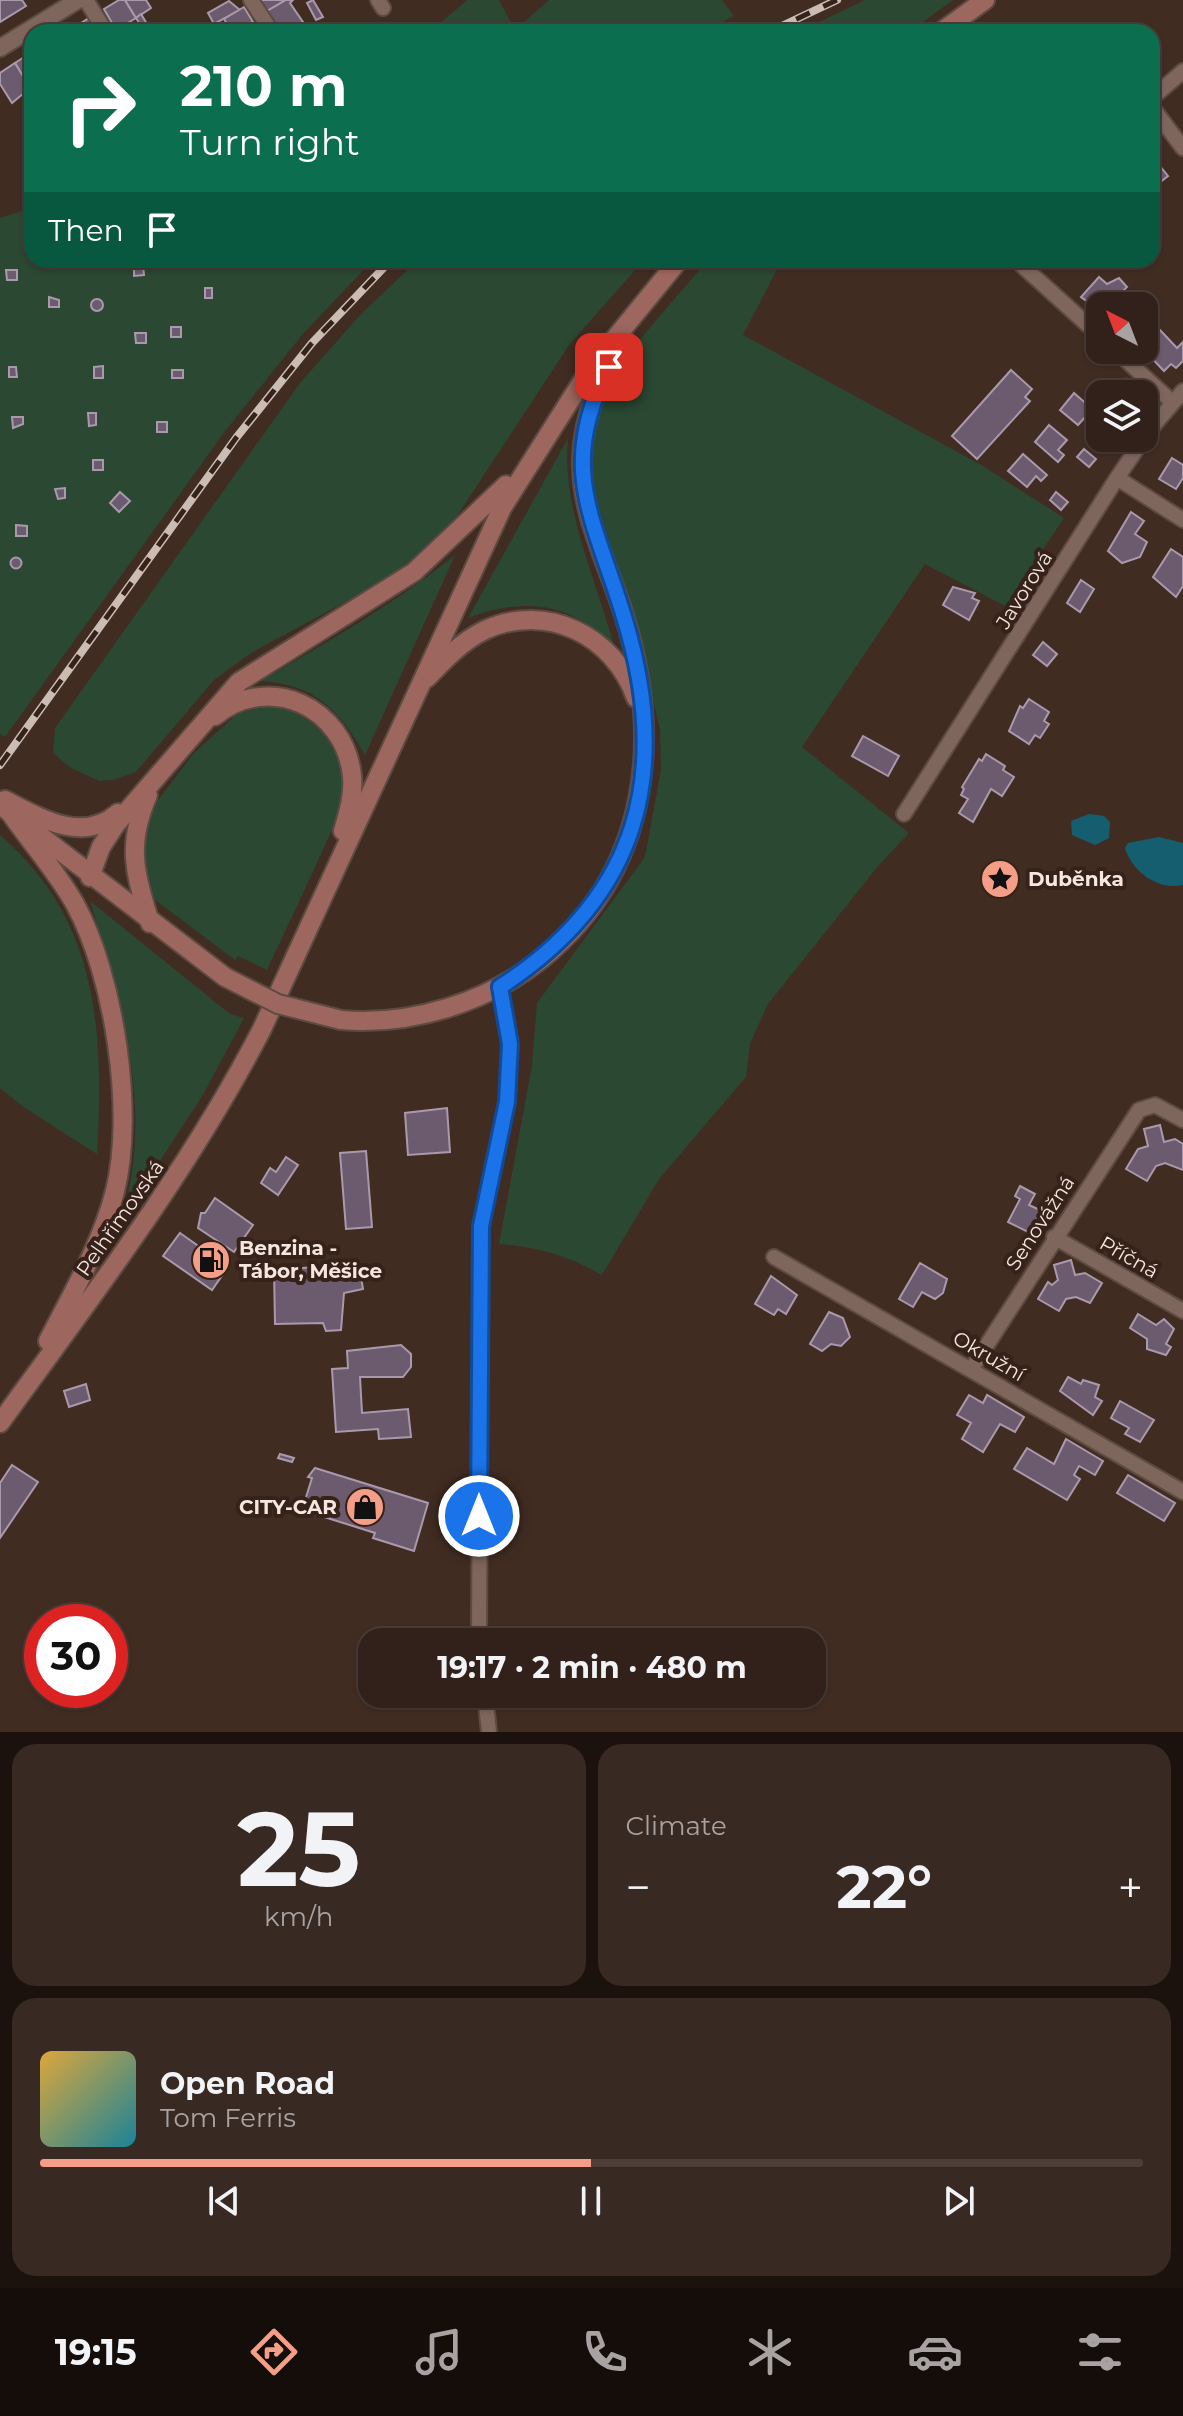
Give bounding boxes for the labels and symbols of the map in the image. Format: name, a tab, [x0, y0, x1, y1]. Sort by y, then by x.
north arrow	[1086, 292, 1158, 364]
pin	[575, 333, 643, 401]
street label: Javorová	[990, 547, 1057, 634]
place icon: Duběnka	[979, 858, 1021, 900]
place label: Duběnka	[1028, 867, 1124, 891]
street label: Pelhřimovská	[71, 1155, 169, 1281]
street label: Senovážná	[1001, 1171, 1079, 1275]
street label: Příčná	[1095, 1231, 1163, 1283]
place label: Benzina - Tábor, Měšice	[239, 1236, 382, 1283]
fuel station icon: Benzina - Tábor, Měšice	[190, 1239, 232, 1281]
street label: Okružní	[949, 1326, 1031, 1387]
position arrow	[437, 1474, 521, 1558]
shop icon: CITY-CAR	[344, 1486, 386, 1528]
place label: CITY-CAR	[239, 1495, 337, 1519]
speed limit sign: 30	[24, 1604, 128, 1708]

